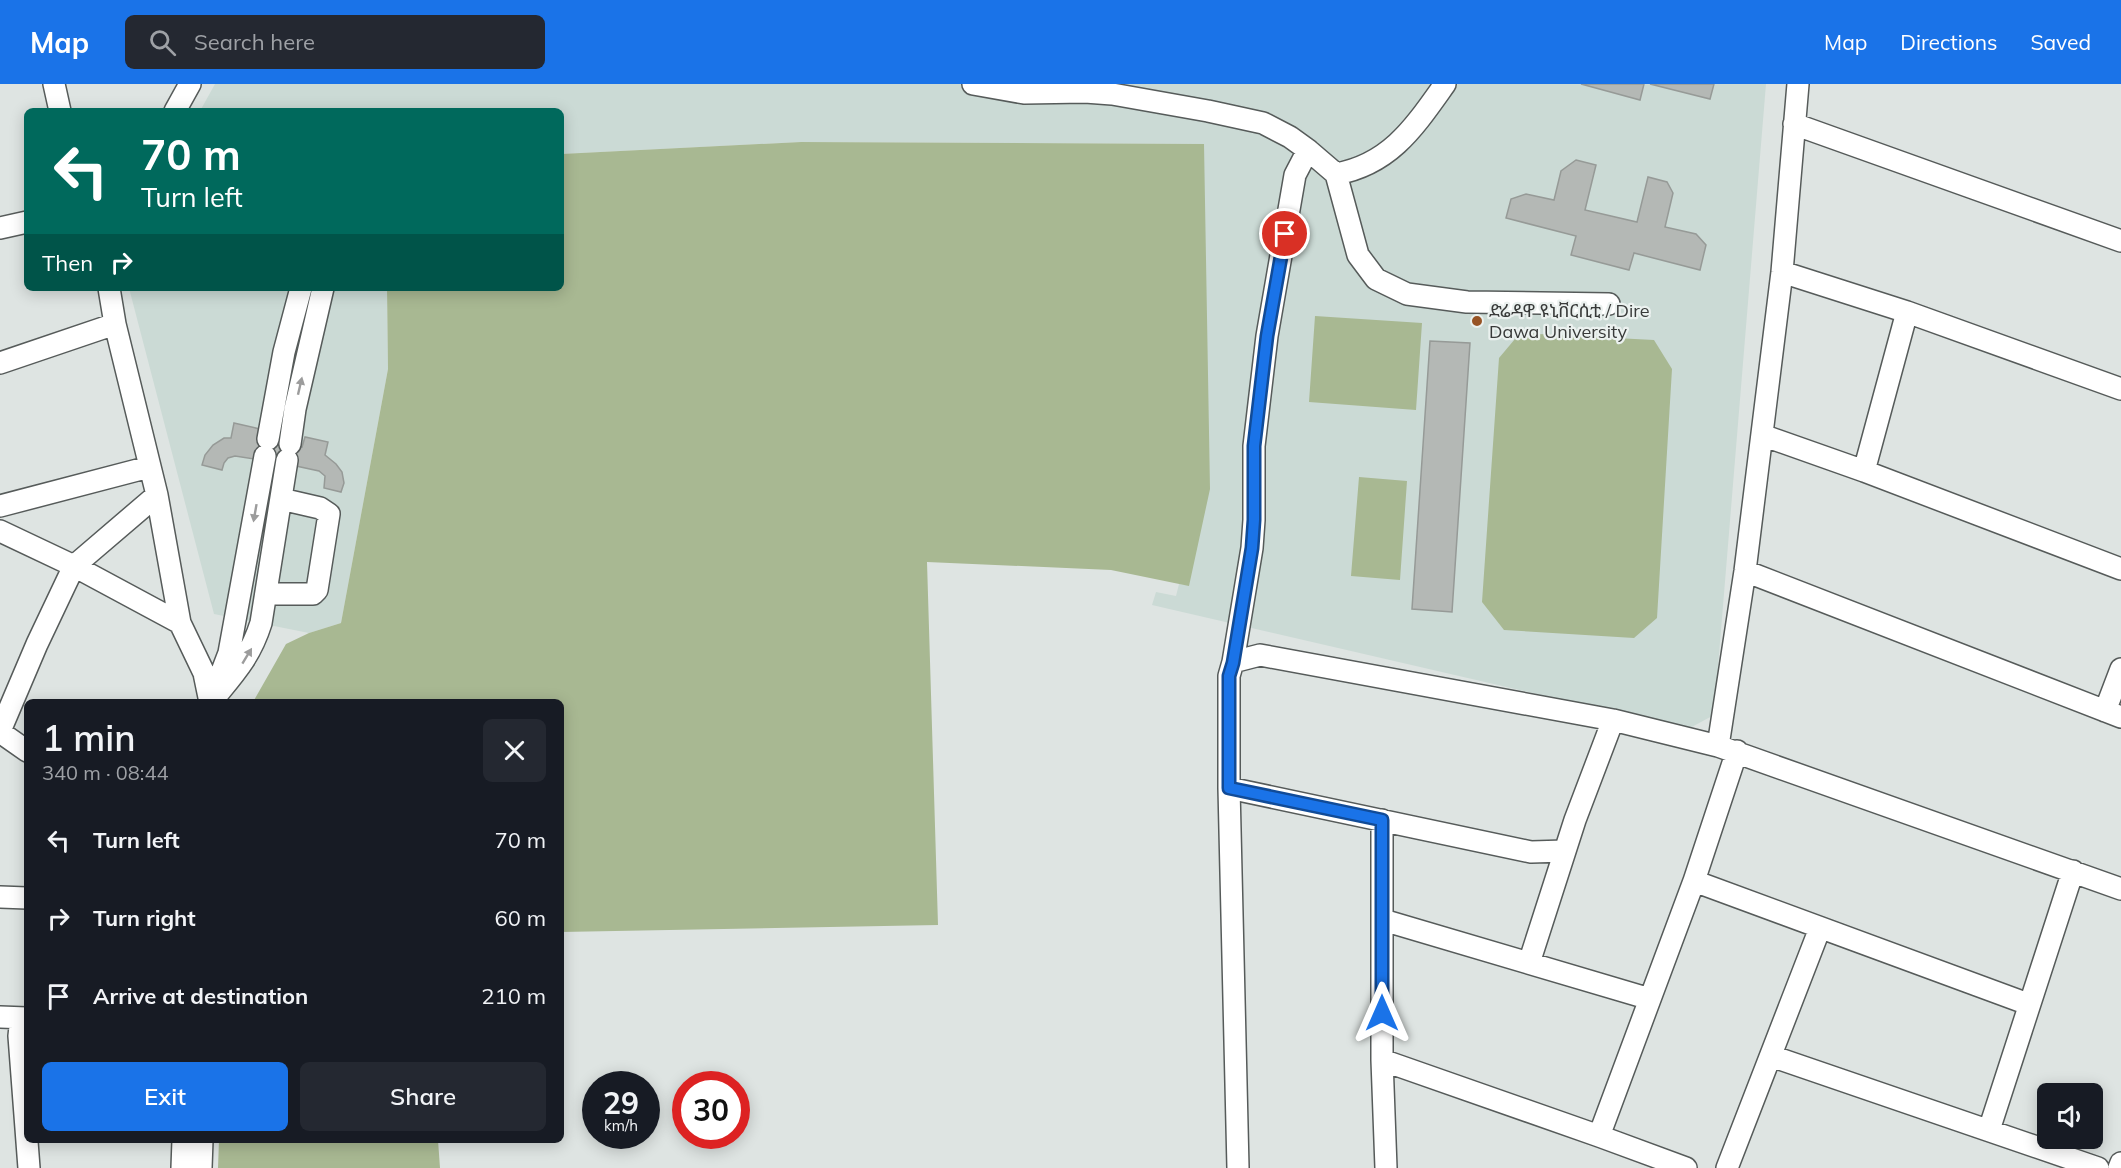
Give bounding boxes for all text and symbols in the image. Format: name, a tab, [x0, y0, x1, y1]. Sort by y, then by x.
search box	[125, 15, 545, 69]
text: Map	[30, 25, 89, 60]
icon: search	[146, 26, 179, 59]
text: Search here	[194, 28, 315, 56]
text: Map	[1824, 29, 1867, 55]
text: Directions	[1900, 29, 1997, 55]
text: Saved	[2030, 29, 2091, 55]
text: 70 m	[141, 128, 241, 181]
icon: left	[42, 132, 120, 210]
text: Turn left	[141, 180, 243, 214]
pin	[1259, 208, 1310, 259]
icon: arrive	[1268, 217, 1301, 250]
icon: right	[105, 246, 138, 279]
text: Then	[42, 249, 93, 277]
place label: ድሬዳዋ ዩኒቨርሲቲ / Dire Dawa University	[1489, 299, 1649, 343]
marker: ድሬዳዋ ዩኒቨርሲቲ / Dire Dawa University	[1470, 314, 1484, 328]
one-way arrow	[296, 377, 306, 395]
one-way arrow	[250, 504, 259, 523]
one-way arrow	[241, 648, 252, 664]
text: 1 min	[42, 715, 136, 760]
button: close	[483, 719, 546, 782]
text: 340 m · 08:44	[42, 760, 168, 785]
icon: left	[42, 824, 75, 857]
text: Turn left	[93, 826, 180, 854]
text: 70 m	[495, 826, 546, 854]
icon: right	[42, 902, 75, 935]
text: Turn right	[93, 904, 196, 932]
text: 60 m	[495, 904, 546, 932]
icon: arrive	[42, 980, 75, 1013]
position arrow	[1350, 981, 1414, 1045]
text: Arrive at destination	[93, 982, 308, 1010]
text: 210 m	[481, 982, 546, 1010]
button: Exit	[42, 1062, 288, 1131]
button: Share	[300, 1062, 546, 1131]
speed limit sign: 30	[672, 1071, 750, 1149]
map controls	[2037, 1083, 2103, 1149]
button: sound	[2037, 1083, 2103, 1149]
text: 29	[603, 1084, 639, 1122]
text: km/h	[604, 1116, 638, 1135]

